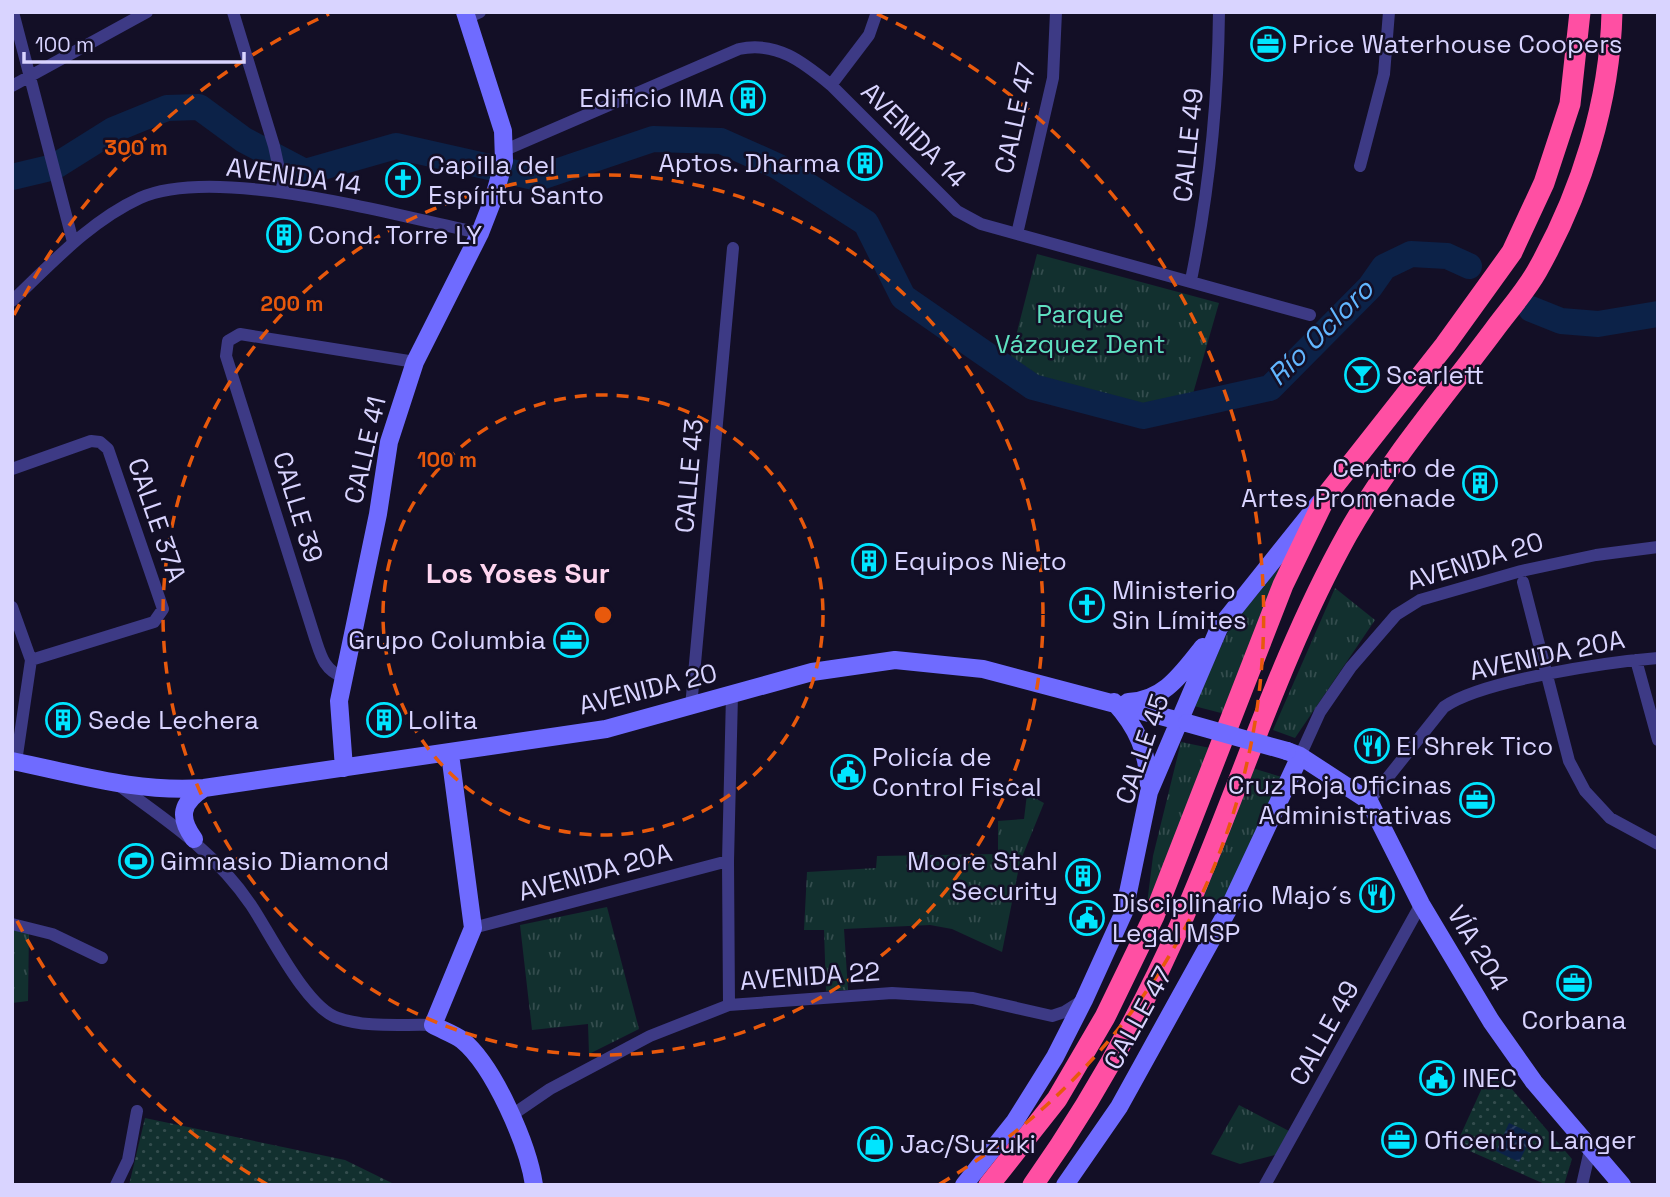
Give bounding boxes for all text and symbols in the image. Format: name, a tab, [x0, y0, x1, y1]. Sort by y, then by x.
scale bar	[24, 21, 245, 65]
office icon: Price Waterhouse Coopers	[1249, 25, 1287, 63]
place label: Price Waterhouse Coopers	[1292, 27, 1622, 61]
text: 100 m	[35, 31, 94, 58]
street label: CALLE 47	[987, 59, 1043, 177]
street label: AVENIDA 14	[854, 75, 974, 195]
building icon: Edificio IMA	[729, 79, 767, 117]
place label: Edificio IMA	[579, 81, 724, 115]
street label: CALLE 49	[1165, 86, 1211, 204]
text: 300 m	[104, 134, 168, 161]
building icon: Aptos. Dharma	[846, 144, 884, 182]
place label: Aptos. Dharma	[658, 146, 840, 180]
place label: Capilla del Espíritu Santo	[428, 148, 604, 212]
street label: AVENIDA 14	[224, 150, 364, 202]
church icon: Capilla del Espíritu Santo	[384, 161, 422, 199]
building icon: Cond. Torre LY	[265, 216, 303, 254]
place label: Cond. Torre LY	[308, 218, 482, 252]
water label: Río Ocloro	[1259, 271, 1381, 393]
text: 200 m	[261, 290, 323, 317]
park label: Parque Vázquez Dent	[994, 297, 1166, 361]
bar icon: Scarlett	[1343, 356, 1381, 394]
place label: Scarlett	[1386, 358, 1484, 392]
street label: CALLE 41	[336, 393, 394, 507]
street label: CALLE 43	[667, 417, 711, 535]
text: 100 m	[417, 446, 477, 473]
street label: CALLE 39	[265, 447, 331, 567]
place label: Centro de Artes Promenade	[1241, 451, 1456, 515]
street label: CALLE 37A	[120, 453, 194, 587]
building icon: Centro de Artes Promenade	[1461, 464, 1499, 502]
street label: AVENIDA 20	[1402, 524, 1548, 598]
building icon: Equipos Nieto	[850, 542, 888, 580]
place label: Equipos Nieto	[894, 544, 1067, 578]
district label: Los Yoses Sur	[426, 555, 610, 591]
place label: Ministerio Sin Límites	[1112, 573, 1247, 637]
church icon: Ministerio Sin Límites	[1068, 586, 1106, 624]
centre of rings	[591, 603, 615, 627]
office icon: Grupo Columbia	[552, 621, 590, 659]
street label: AVENIDA 20A	[1466, 622, 1628, 688]
place label: Grupo Columbia	[348, 623, 546, 657]
street label: AVENIDA 20	[575, 655, 721, 723]
street label: CALLE 45	[1107, 689, 1177, 809]
building icon: Sede Lechera	[44, 701, 82, 739]
building icon: Lolita	[365, 701, 403, 739]
place label: Sede Lechera	[88, 703, 259, 737]
place label: Lolita	[408, 703, 478, 737]
restaurant icon: El Shrek Tico	[1353, 727, 1391, 765]
place label: El Shrek Tico	[1396, 729, 1553, 763]
place label: Policía de Control Fiscal	[872, 740, 1042, 804]
public building icon: Policía de Control Fiscal	[829, 753, 867, 791]
place label: Cruz Roja Oficinas Administrativas	[1228, 768, 1452, 832]
office icon: Cruz Roja Oficinas Administrativas	[1458, 781, 1496, 819]
street label: AVENIDA 20A	[514, 835, 676, 909]
sports icon: Gimnasio Diamond	[117, 842, 155, 880]
place label: Gimnasio Diamond	[160, 844, 389, 878]
place label: Moore Stahl Security	[907, 844, 1058, 908]
building icon: Moore Stahl Security	[1064, 857, 1102, 895]
restaurant icon: Majo´s	[1358, 876, 1396, 914]
place label: Majo´s	[1271, 878, 1352, 912]
place label: Disciplinario Legal MSP	[1112, 886, 1264, 950]
public building icon: Disciplinario Legal MSP	[1068, 899, 1106, 937]
street label: VÍA 204	[1439, 899, 1517, 997]
street label: AVENIDA 22	[739, 954, 881, 998]
street label: CALLE 47	[1096, 960, 1180, 1076]
office icon: Corbana	[1555, 964, 1593, 1002]
street label: CALLE 49	[1281, 975, 1367, 1091]
place label: Corbana	[1521, 1003, 1627, 1037]
public building icon: INEC	[1418, 1059, 1456, 1097]
place label: INEC	[1462, 1061, 1517, 1095]
office icon: Oficentro Langer	[1380, 1121, 1418, 1159]
place label: Oficentro Langer	[1424, 1123, 1636, 1157]
shop icon: Jac/Suzuki	[856, 1125, 894, 1163]
place label: Jac/Suzuki	[900, 1127, 1036, 1161]

